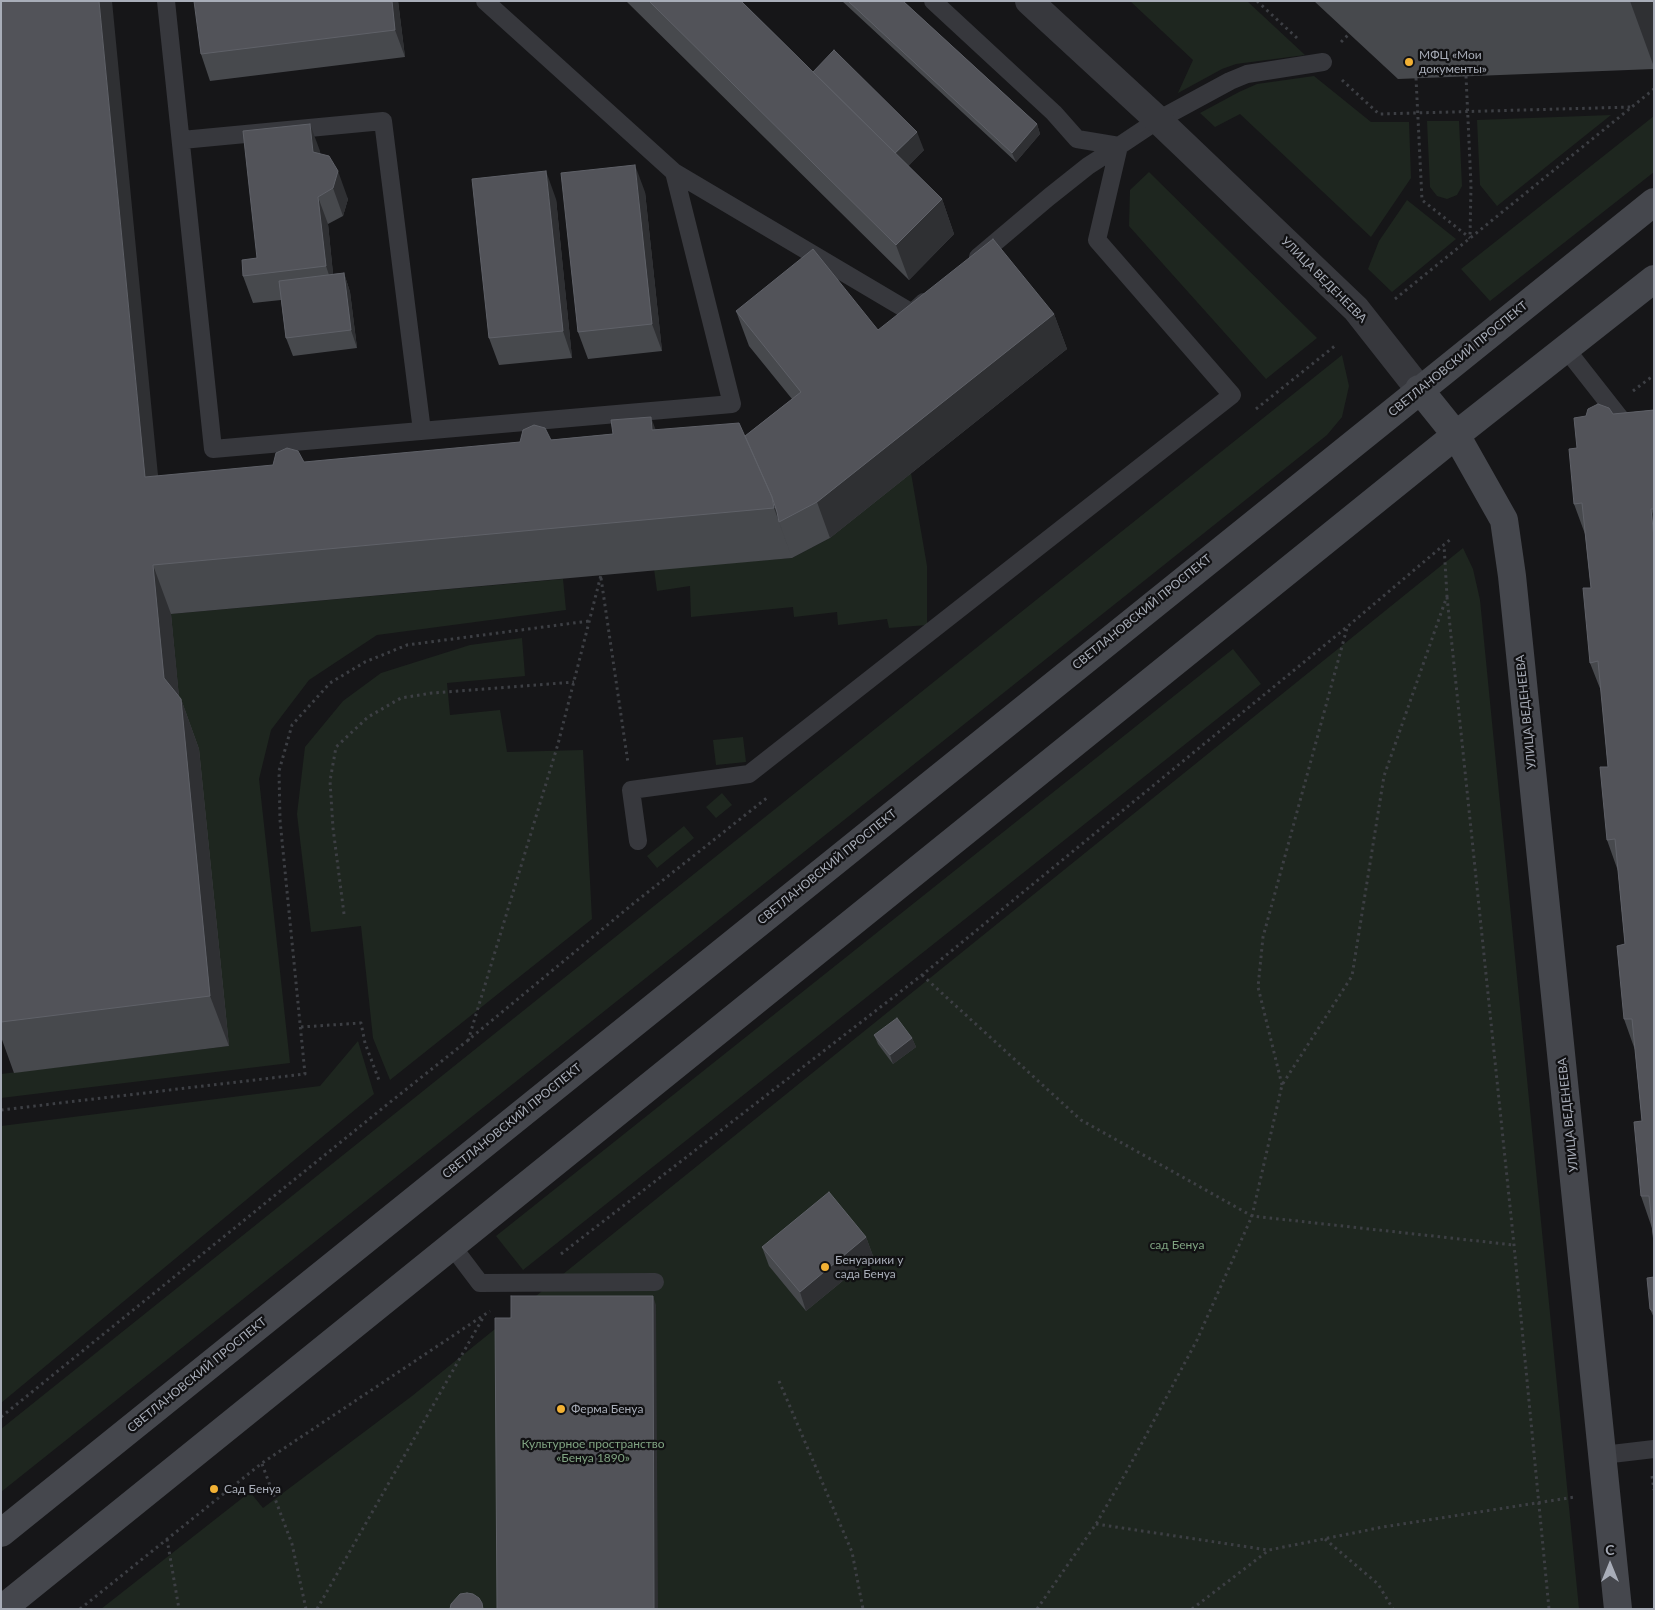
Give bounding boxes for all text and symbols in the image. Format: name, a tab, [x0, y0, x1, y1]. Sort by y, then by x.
place label: МФЦ «Мои документы»	[1419, 48, 1487, 76]
marker: МФЦ «Мои документы»	[1403, 56, 1415, 68]
street label: УЛИЦА ВЕДЕНЕЕВА	[1278, 234, 1370, 326]
street label: СВЕТЛАНОВСКИЙ ПРОСПЕКТ	[1386, 298, 1530, 420]
street label: СВЕТЛАНОВСКИЙ ПРОСПЕКТ	[1070, 551, 1214, 673]
street label: УЛИЦА ВЕДЕНЕЕВА	[1513, 654, 1539, 770]
street label: СВЕТЛАНОВСКИЙ ПРОСПЕКТ	[755, 806, 899, 928]
street label: УЛИЦА ВЕДЕНЕЕВА	[1555, 1057, 1581, 1173]
street label: СВЕТЛАНОВСКИЙ ПРОСПЕКТ	[440, 1060, 584, 1182]
park label: сад Бенуа	[1150, 1238, 1204, 1252]
place label: Бенуарики у сада Бенуа	[835, 1253, 904, 1281]
marker: Бенуарики у сада Бенуа	[819, 1261, 831, 1273]
street label: СВЕТЛАНОВСКИЙ ПРОСПЕКТ	[125, 1314, 269, 1436]
place label: Ферма Бенуа	[571, 1402, 643, 1416]
marker: Ферма Бенуа	[555, 1403, 567, 1415]
park label: Культурное пространство «Бенуа 1890»	[521, 1437, 665, 1465]
place label: Сад Бенуа	[224, 1482, 281, 1496]
marker: Сад Бенуа	[208, 1483, 220, 1495]
north arrow	[1585, 1540, 1635, 1590]
text: С	[1605, 1541, 1615, 1558]

